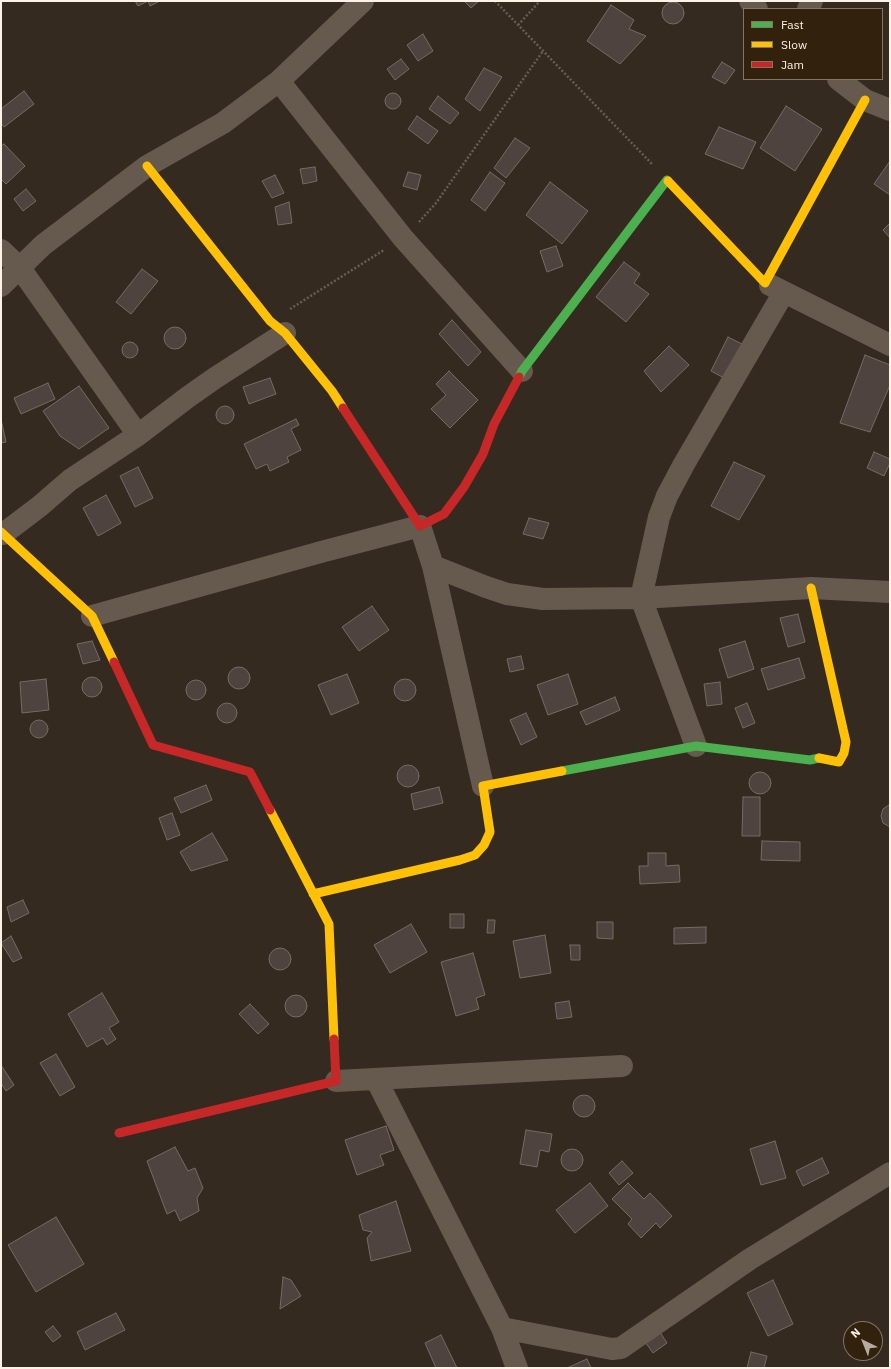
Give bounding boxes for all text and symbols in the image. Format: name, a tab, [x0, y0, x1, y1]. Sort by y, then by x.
legend	[743, 8, 883, 80]
text: Fast	[781, 17, 804, 32]
text: Slow	[781, 37, 807, 52]
text: Jam	[781, 57, 804, 72]
north arrow	[843, 1321, 883, 1361]
text: N	[848, 1325, 863, 1341]

